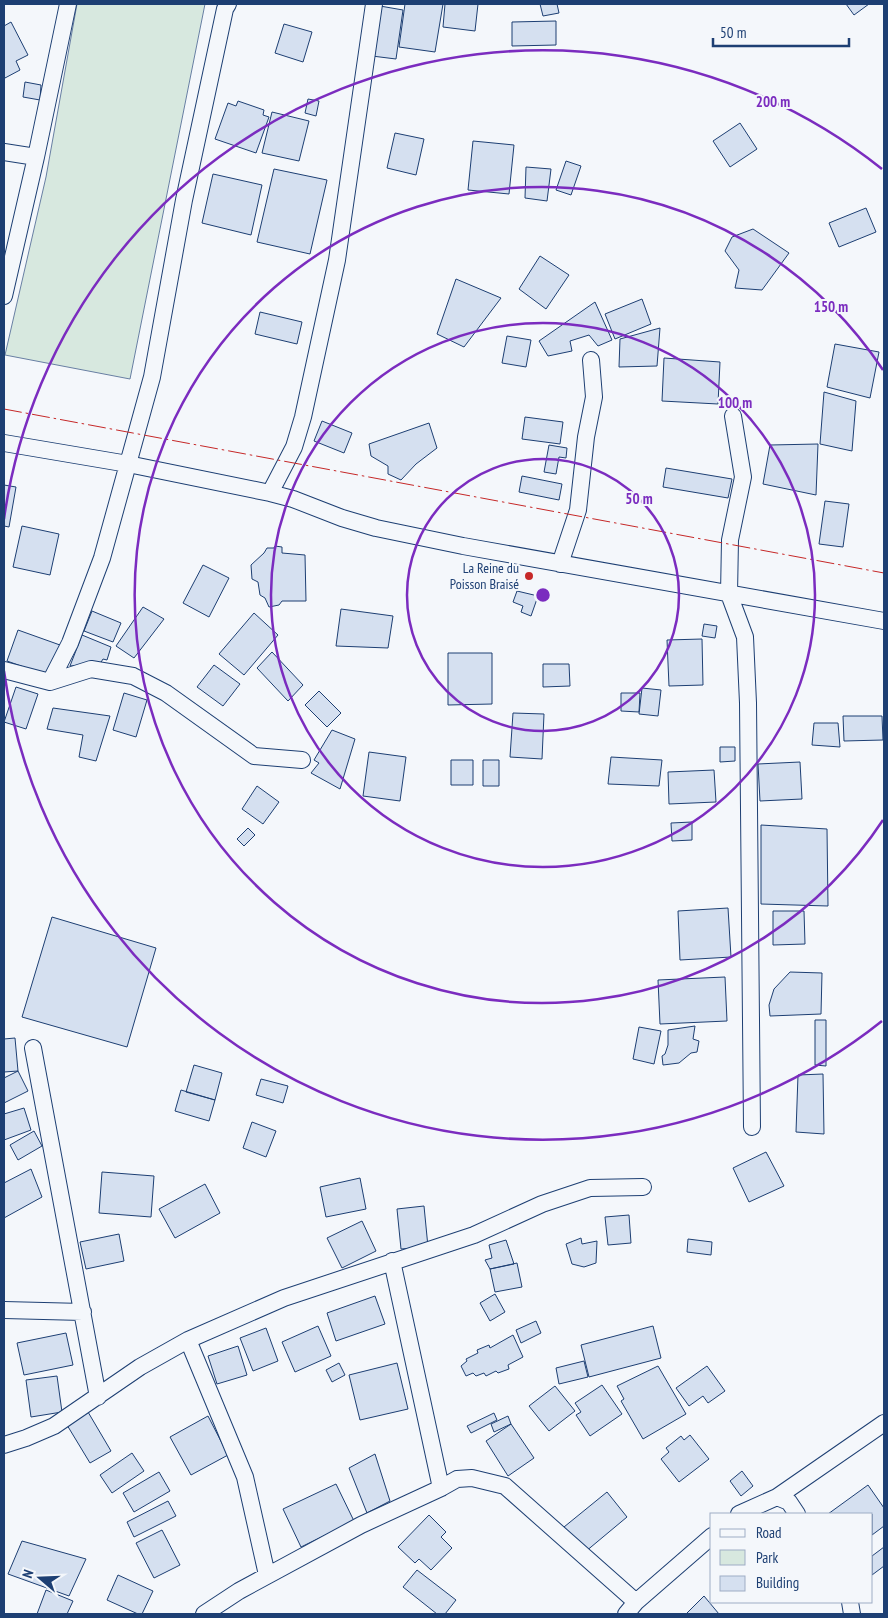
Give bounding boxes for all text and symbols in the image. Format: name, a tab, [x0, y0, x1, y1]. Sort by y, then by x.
scale bar	[713, 15, 849, 47]
text: 50 m	[720, 23, 746, 42]
text: 200 m	[756, 92, 790, 111]
text: 150 m	[814, 297, 848, 316]
text: 100 m	[718, 393, 752, 412]
text: 50 m	[625, 489, 653, 508]
place label: La Reine du Poisson Braisé	[450, 559, 519, 593]
marker: La Reine du Poisson Braisé	[523, 570, 535, 582]
centre of rings	[534, 586, 552, 604]
legend	[710, 1513, 873, 1603]
text: Road	[756, 1523, 782, 1542]
text: Park	[756, 1548, 778, 1567]
north arrow	[15, 1553, 65, 1603]
text: N	[18, 1567, 37, 1580]
text: Building	[756, 1573, 799, 1592]

